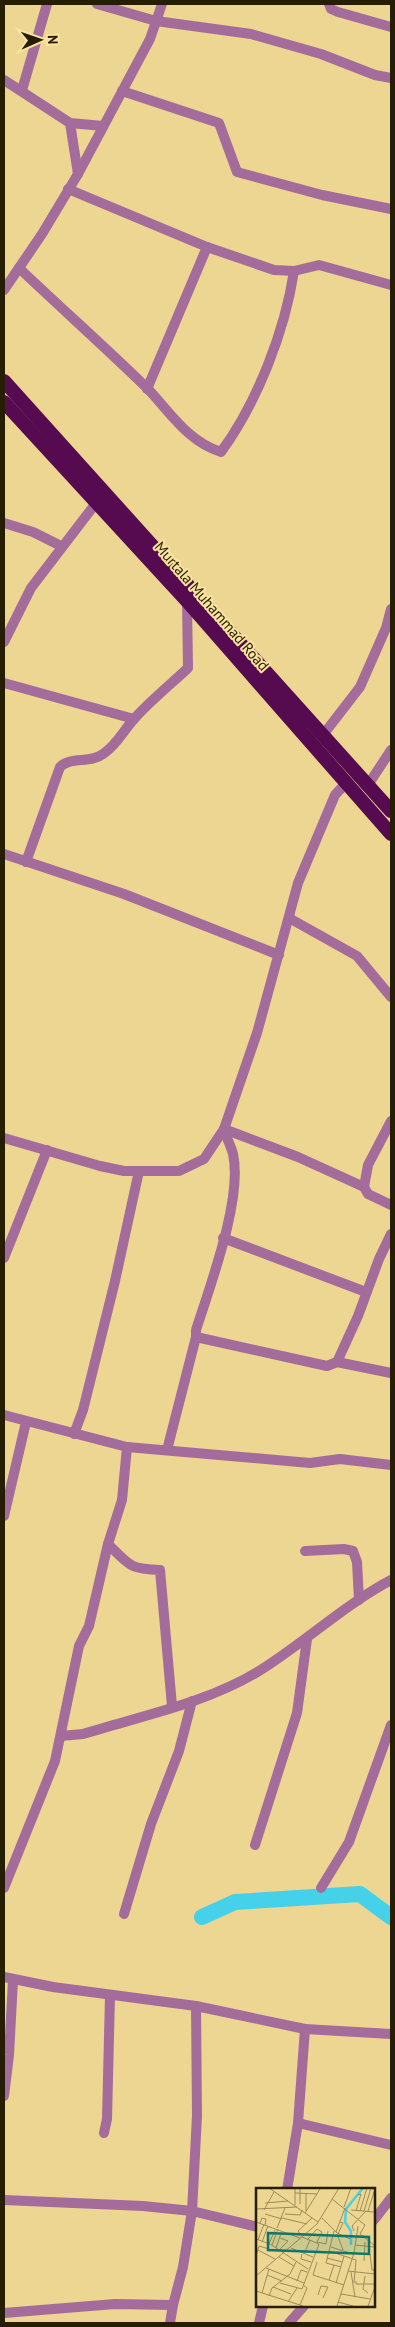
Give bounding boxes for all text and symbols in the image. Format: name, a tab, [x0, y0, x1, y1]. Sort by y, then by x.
north arrow	[15, 15, 65, 65]
text: N	[44, 35, 62, 44]
street label: Murtala Muhammad Road	[151, 537, 273, 675]
inset map	[256, 2188, 375, 2307]

